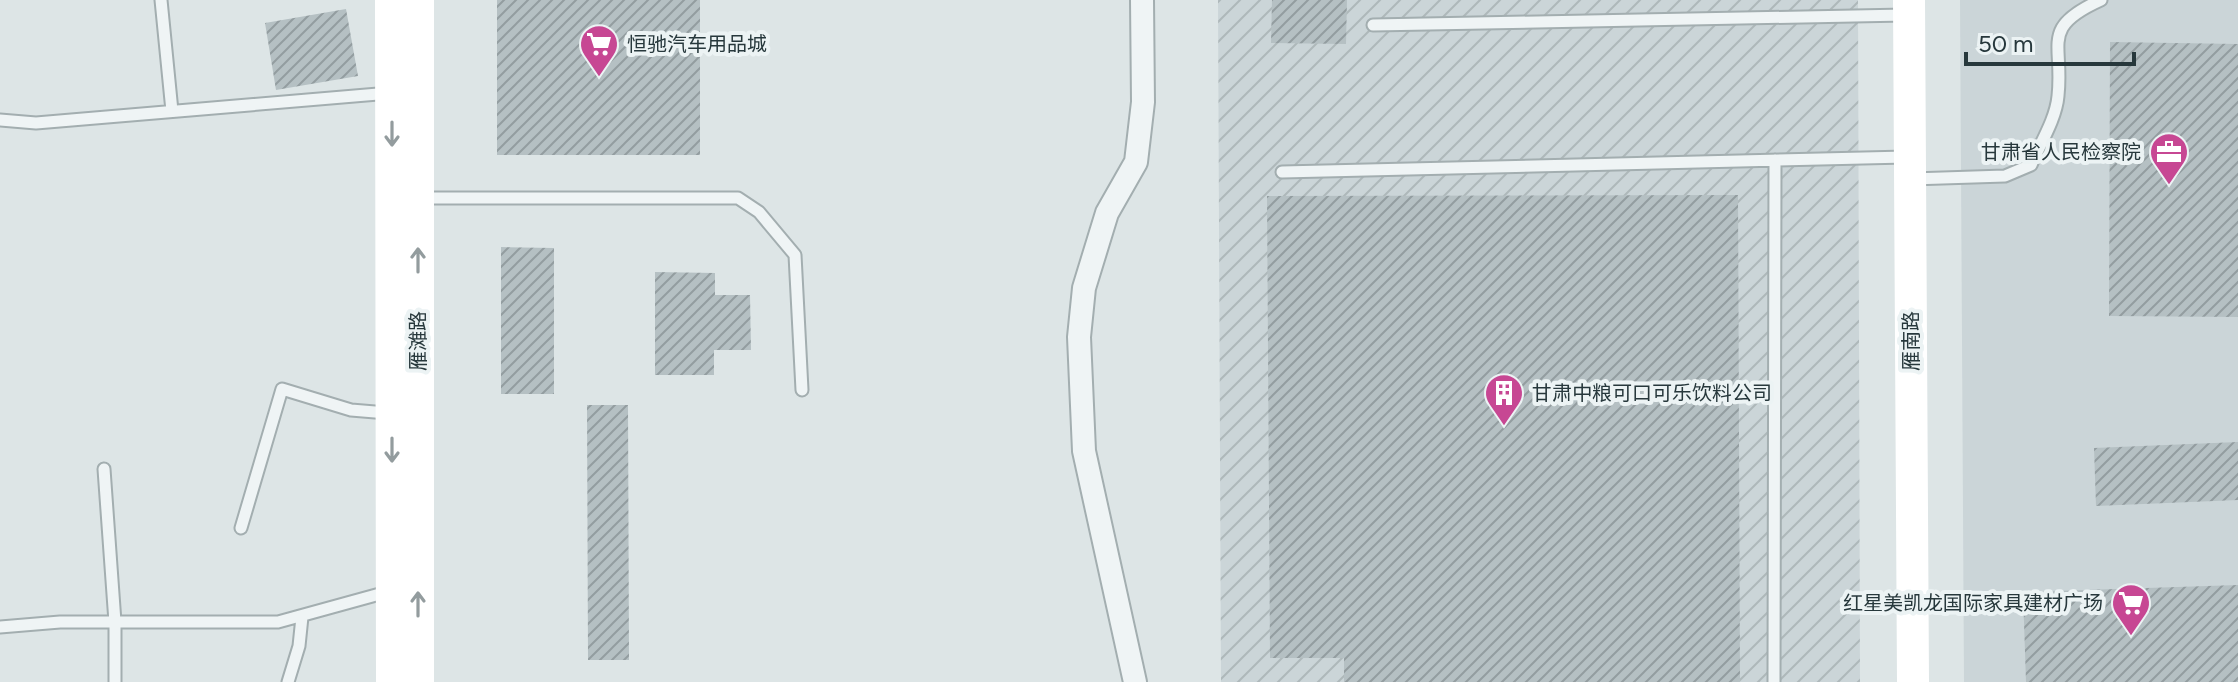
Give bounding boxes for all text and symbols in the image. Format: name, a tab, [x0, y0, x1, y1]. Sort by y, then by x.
scale bar	[1966, 16, 2134, 66]
supermarket icon: 恒驰汽车用品城	[578, 23, 620, 78]
text: 50 m	[1978, 29, 2034, 58]
place label: 恒驰汽车用品城	[627, 32, 767, 56]
one-way arrow	[384, 120, 400, 147]
office icon: 甘肃省人民检察院	[2148, 131, 2190, 186]
place label: 甘肃省人民检察院	[1981, 140, 2141, 164]
one-way arrow	[410, 247, 426, 274]
street label: 雁滩路	[406, 311, 430, 371]
street label: 雁南路	[1899, 311, 1923, 371]
building icon: 甘肃中粮可口可乐饮料公司	[1483, 372, 1525, 427]
place label: 甘肃中粮可口可乐饮料公司	[1532, 381, 1772, 405]
one-way arrow	[384, 436, 400, 463]
supermarket icon: 红星美凯龙国际家具建材广场	[2110, 582, 2152, 637]
one-way arrow	[410, 591, 426, 618]
place label: 红星美凯龙国际家具建材广场	[1843, 591, 2103, 615]

